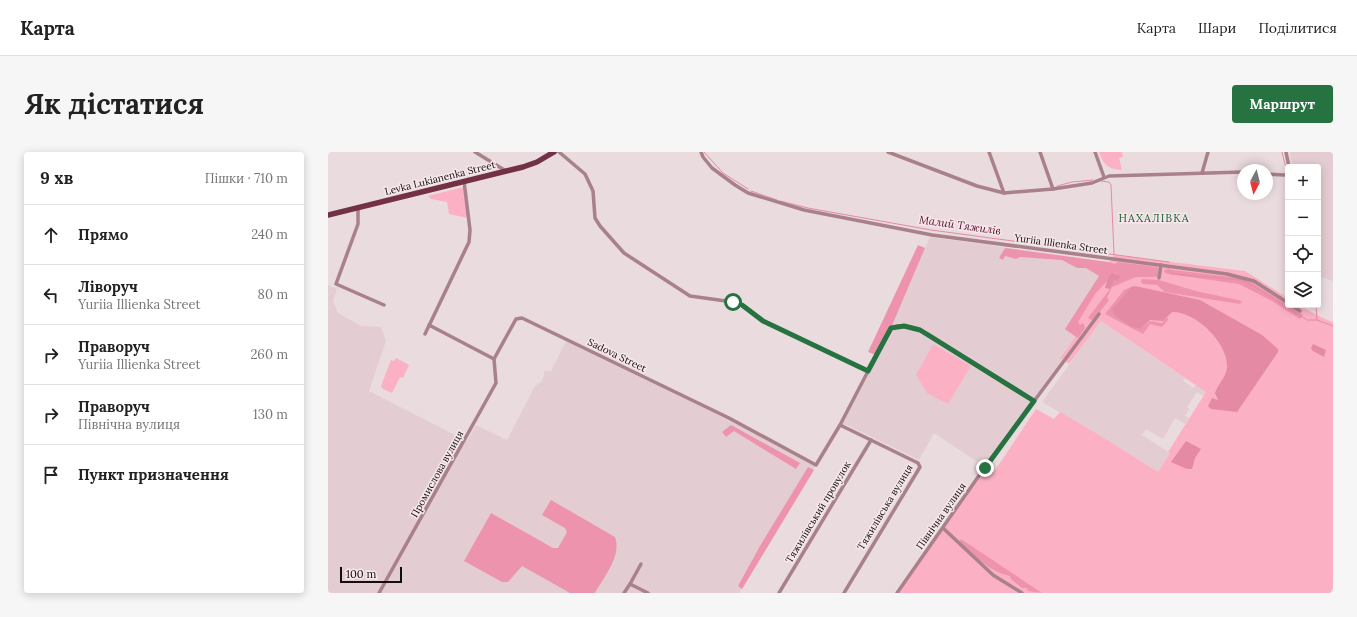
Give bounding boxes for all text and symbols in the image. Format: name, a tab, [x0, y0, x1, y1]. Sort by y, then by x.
text: Карта	[20, 16, 75, 40]
text: Карта	[1137, 19, 1176, 37]
text: Шари	[1198, 19, 1236, 37]
text: Поділитися	[1258, 19, 1337, 37]
button: Маршрут	[1232, 85, 1333, 123]
text: Як дістатися	[24, 86, 204, 122]
street label: Levka Lukianenka Street	[383, 158, 497, 198]
north arrow	[1237, 164, 1273, 200]
map controls	[1285, 164, 1321, 308]
button: +	[1285, 164, 1321, 200]
text: 9 хв	[40, 167, 73, 189]
text: Пішки · 710 m	[205, 170, 288, 187]
button: −	[1285, 200, 1321, 236]
district label: НАХАЛІВКА	[1118, 211, 1190, 225]
water label: Малий Тяжилів	[918, 212, 1002, 238]
icon: ahead	[40, 224, 62, 246]
text: Прямо	[78, 225, 128, 244]
text: 240 m	[251, 226, 288, 243]
street label: Yuriia Illienka Street	[1012, 231, 1109, 257]
button: locate	[1285, 236, 1321, 272]
button: layers	[1285, 272, 1321, 308]
text: Ліворуч	[78, 277, 138, 296]
icon: left	[40, 284, 62, 306]
text: 80 m	[258, 286, 288, 303]
route start	[724, 293, 742, 311]
text: Yuriia Illienka Street	[78, 296, 200, 313]
street label: Sadova Street	[586, 335, 649, 375]
text: Праворуч	[78, 337, 150, 356]
icon: right	[40, 344, 62, 366]
text: 260 m	[250, 346, 288, 363]
text: Yuriia Illienka Street	[78, 356, 200, 373]
text: Праворуч	[78, 397, 150, 416]
icon: right	[40, 404, 62, 426]
text: 130 m	[253, 406, 288, 423]
text: Північна вулиця	[78, 416, 180, 433]
street label: Промислова вулиця	[408, 428, 466, 520]
street label: Тяжилівський провулок	[782, 458, 854, 565]
route end	[976, 459, 994, 477]
street label: Тяжилівська вулиця	[854, 462, 916, 552]
icon: arrive	[40, 464, 62, 486]
text: Пункт призначення	[78, 465, 229, 484]
street label: Північна вулиця	[913, 480, 969, 552]
scale bar	[340, 565, 402, 584]
text: 100 m	[346, 567, 376, 581]

